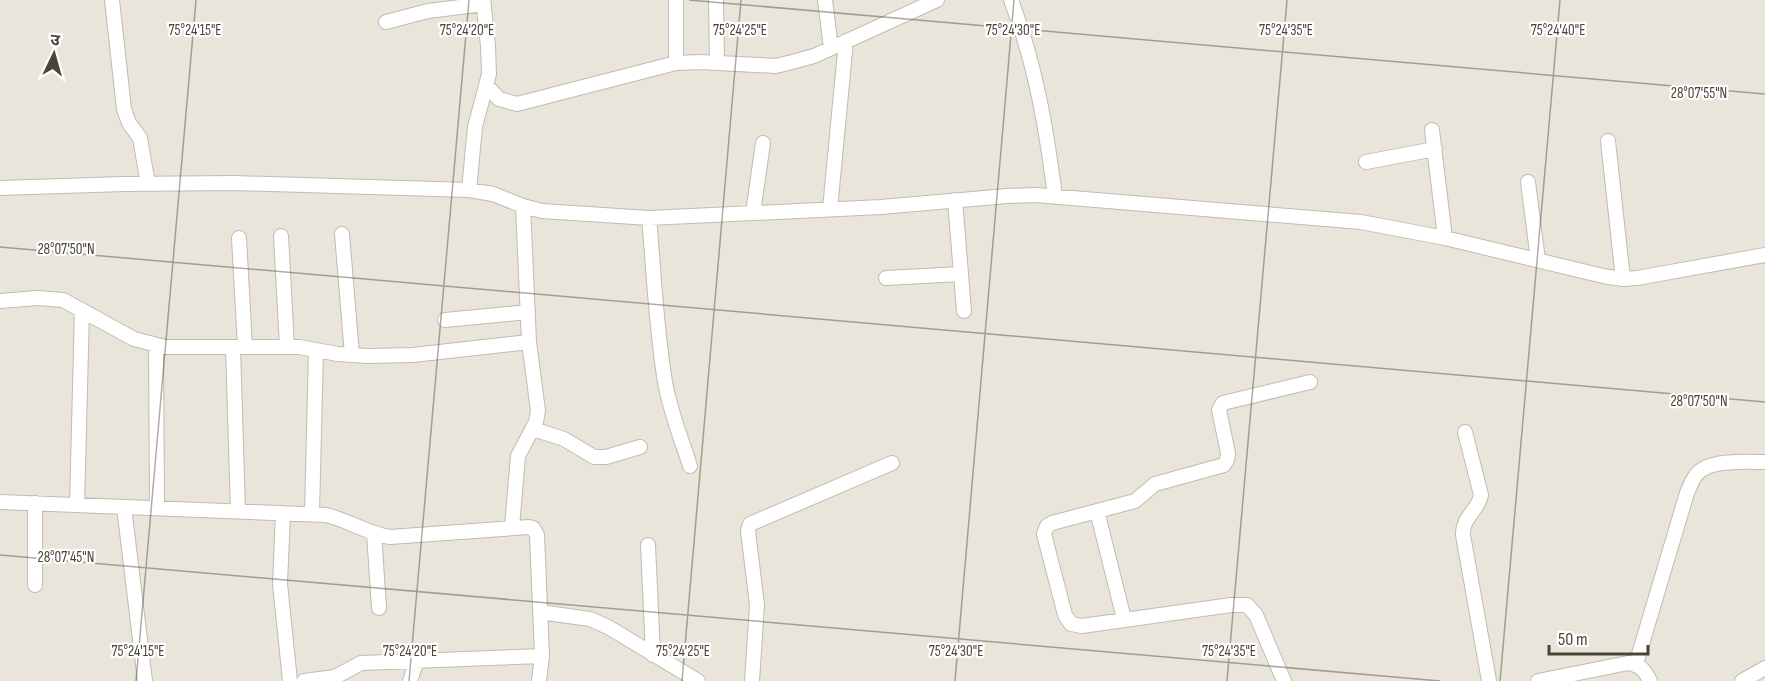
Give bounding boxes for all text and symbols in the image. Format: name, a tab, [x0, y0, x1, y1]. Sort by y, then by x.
text: 75°24'15"E	[168, 21, 222, 40]
text: 75°24'20"E	[440, 21, 494, 40]
text: 75°24'25"E	[713, 21, 767, 40]
text: 75°24'30"E	[986, 21, 1040, 40]
text: 75°24'35"E	[1259, 21, 1313, 40]
text: 75°24'40"E	[1531, 21, 1585, 40]
north arrow	[24, 24, 84, 84]
text: उ	[50, 31, 61, 50]
text: 28°07'55"N	[1671, 84, 1727, 103]
text: 28°07'50"N	[37, 240, 95, 259]
text: 28°07'50"N	[1670, 392, 1728, 411]
text: 28°07'45"N	[38, 548, 94, 567]
scale bar	[1549, 618, 1648, 656]
text: 50 m	[1558, 629, 1588, 650]
text: 75°24'15"E	[111, 642, 165, 661]
text: 75°24'20"E	[383, 642, 437, 661]
text: 75°24'25"E	[656, 642, 710, 661]
text: 75°24'30"E	[929, 642, 983, 661]
text: 75°24'35"E	[1202, 642, 1256, 661]

